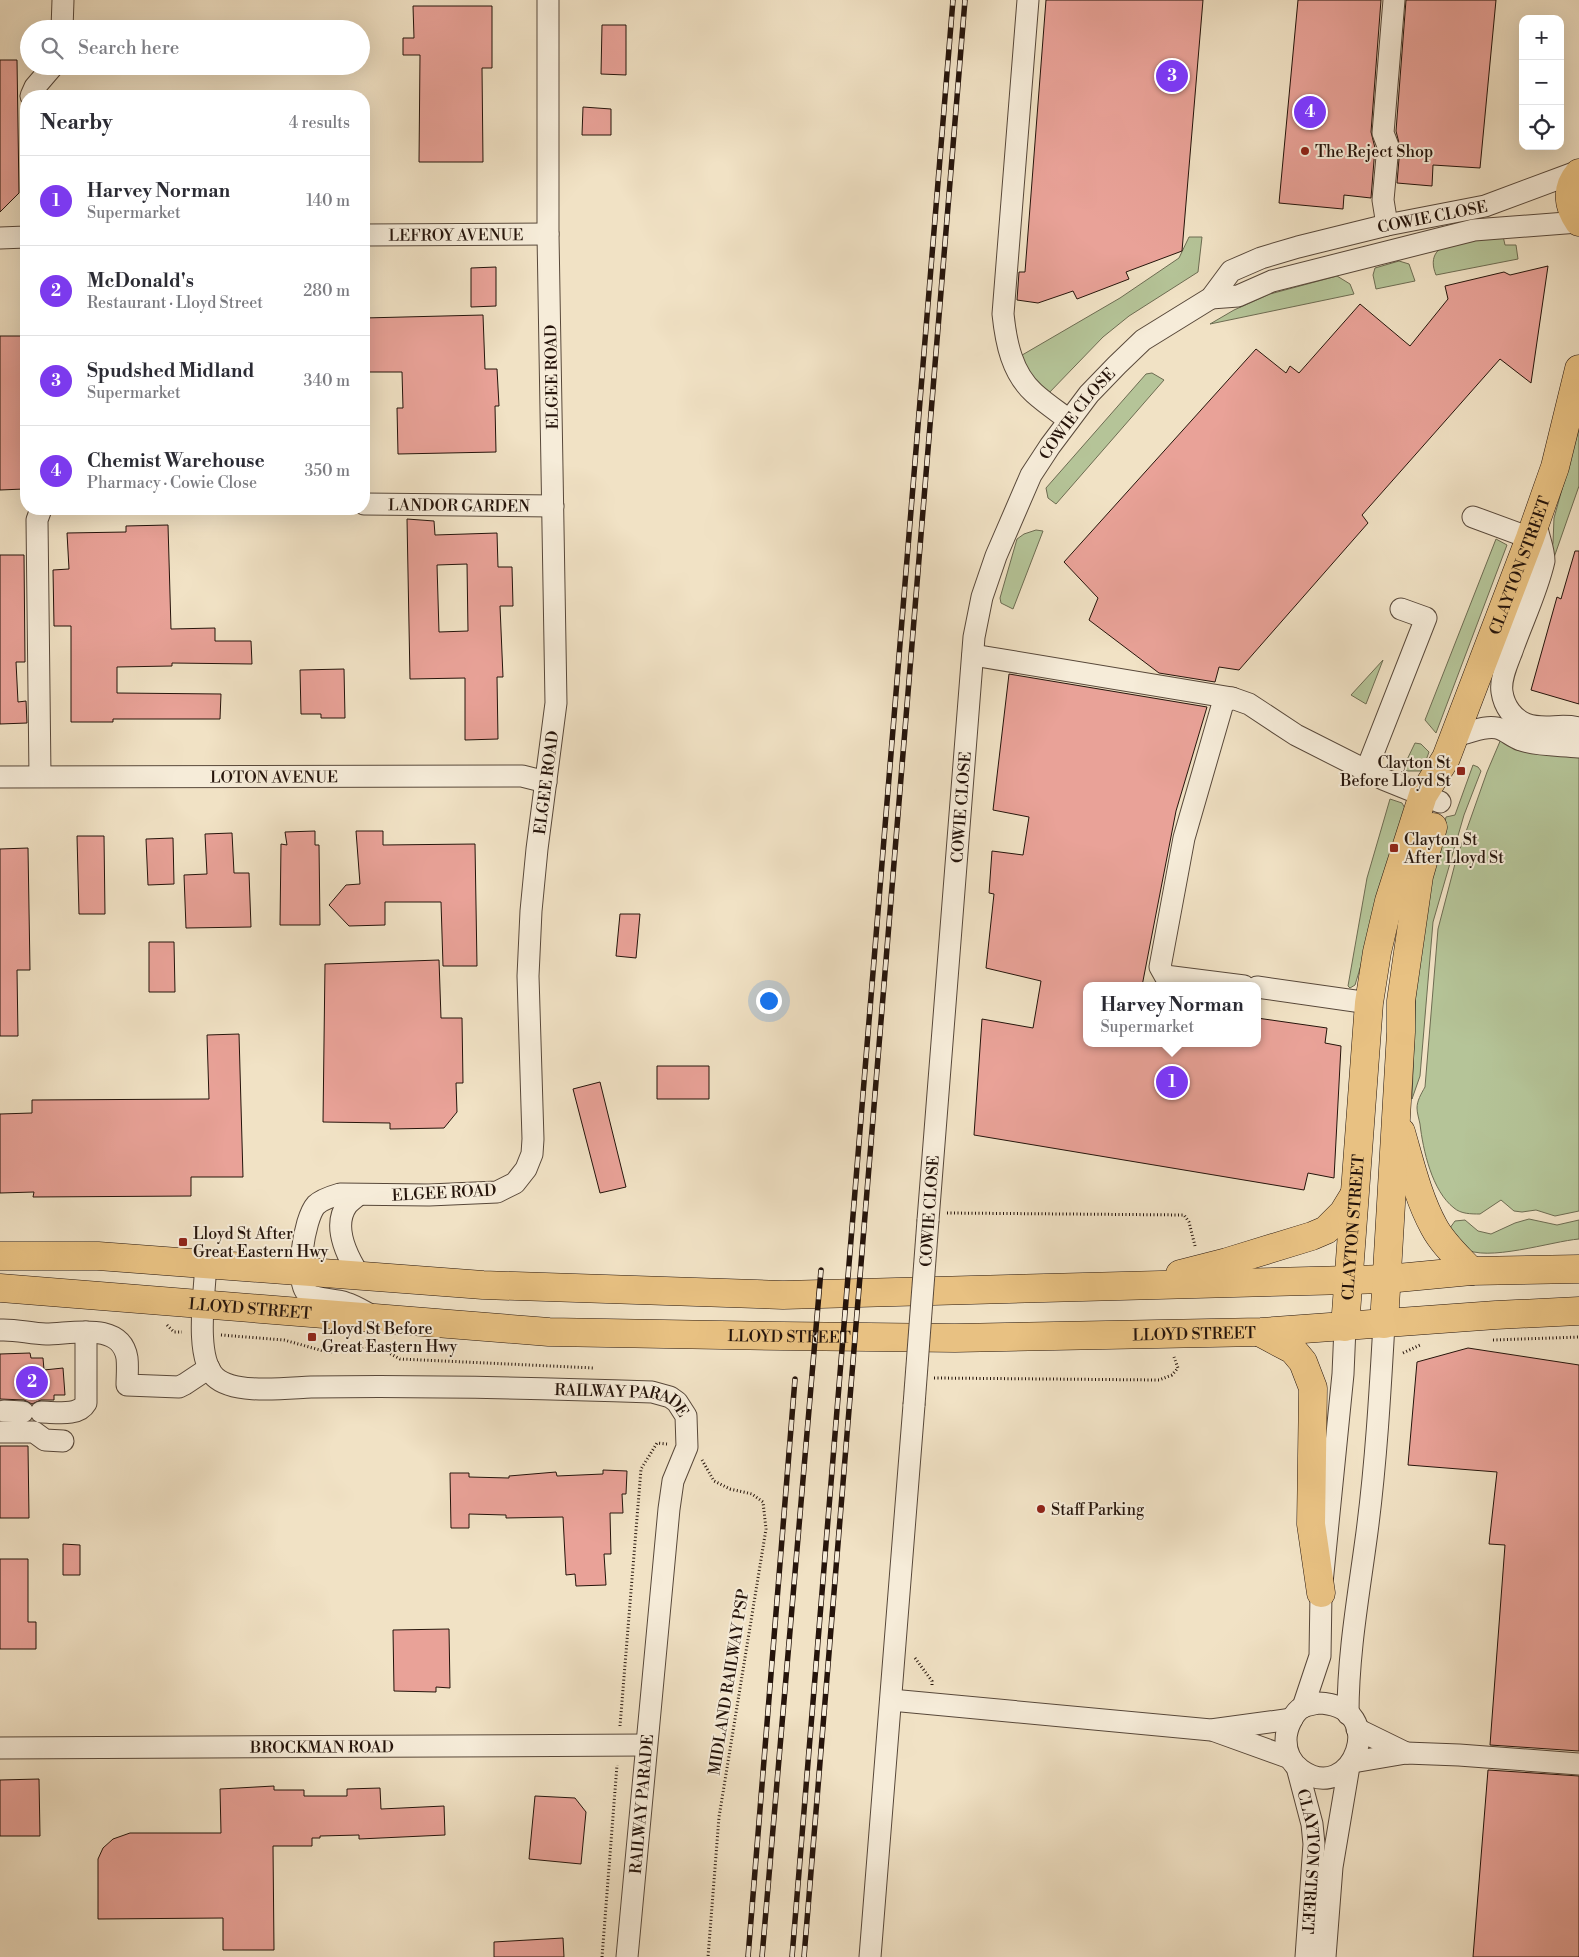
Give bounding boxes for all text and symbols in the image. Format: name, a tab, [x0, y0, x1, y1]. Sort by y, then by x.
map controls	[1519, 15, 1564, 150]
button: +	[1519, 15, 1564, 60]
search box	[20, 20, 370, 75]
icon: search	[38, 34, 66, 62]
text: Search here	[78, 36, 179, 60]
pin: 3	[1156, 57, 1188, 95]
button: −	[1519, 60, 1564, 105]
pin: 4	[1294, 93, 1326, 131]
button: locate	[1519, 105, 1564, 150]
text: Nearby	[40, 110, 113, 136]
text: 4 results	[289, 113, 350, 133]
place label: The Reject Shop	[1315, 142, 1433, 162]
marker: The Reject Shop	[1299, 145, 1311, 157]
text: Harvey Norman	[87, 179, 230, 203]
text: 1	[52, 191, 60, 211]
text: 140 m	[306, 191, 350, 211]
street label: COWIE CLOSE	[1375, 197, 1489, 238]
text: Supermarket	[87, 203, 181, 223]
street label: LEFROY AVENUE	[389, 225, 524, 246]
text: McDonald's	[87, 269, 194, 293]
text: 2	[51, 281, 61, 301]
text: 280 m	[303, 281, 350, 301]
text: Restaurant · Lloyd Street	[87, 293, 263, 313]
street label: ELGEE ROAD	[541, 324, 563, 430]
text: Spudshed Midland	[87, 359, 255, 383]
street label: COWIE CLOSE	[1035, 364, 1120, 464]
text: 3	[51, 371, 61, 391]
text: 340 m	[303, 371, 350, 391]
text: Supermarket	[87, 383, 181, 403]
text: Chemist Warehouse	[87, 449, 265, 473]
text: 4	[51, 461, 61, 481]
text: 350 m	[304, 461, 350, 481]
text: Pharmacy · Cowie Close	[87, 473, 257, 493]
street label: CLAYTON STREET	[1485, 494, 1555, 638]
street label: LANDOR GARDEN	[388, 495, 530, 517]
street label: ELGEE ROAD	[530, 729, 563, 836]
street label: COWIE CLOSE	[947, 751, 976, 864]
place label: Clayton St Before Lloyd St	[1339, 753, 1451, 791]
marker: Clayton St Before Lloyd St	[1455, 765, 1467, 777]
street label: LOTON AVENUE	[210, 767, 338, 788]
place label: Clayton St After Lloyd St	[1403, 830, 1504, 868]
marker: Clayton St After Lloyd St	[1388, 842, 1400, 854]
popup	[1083, 982, 1261, 1047]
your location	[756, 988, 782, 1014]
text: Harvey Norman	[1100, 993, 1244, 1017]
text: Supermarket	[1100, 1017, 1194, 1037]
pin: 1	[1156, 1063, 1188, 1101]
street label: CLAYTON STREET	[1338, 1154, 1369, 1301]
street label: COWIE CLOSE	[916, 1155, 944, 1268]
street label: ELGEE ROAD	[391, 1180, 497, 1206]
place label: Lloyd St After Great Eastern Hwy	[193, 1224, 328, 1262]
marker: Lloyd St After Great Eastern Hwy	[177, 1236, 189, 1248]
street label: LLOYD STREET	[188, 1294, 312, 1324]
place label: Lloyd St Before Great Eastern Hwy	[322, 1319, 457, 1357]
street label: LLOYD STREET	[1132, 1323, 1256, 1346]
street label: LLOYD STREET	[727, 1326, 851, 1348]
marker: Lloyd St Before Great Eastern Hwy	[306, 1331, 318, 1343]
pin: 2	[16, 1363, 48, 1401]
street label: RAILWAY PARADE	[554, 1380, 693, 1421]
place label: Staff Parking	[1051, 1500, 1145, 1520]
marker: Staff Parking	[1035, 1503, 1047, 1515]
street label: MIDLAND RAILWAY PSP	[704, 1588, 754, 1777]
street label: RAILWAY PARADE	[626, 1733, 658, 1875]
street label: BROCKMAN ROAD	[249, 1737, 394, 1758]
street label: CLAYTON STREET	[1292, 1787, 1323, 1935]

